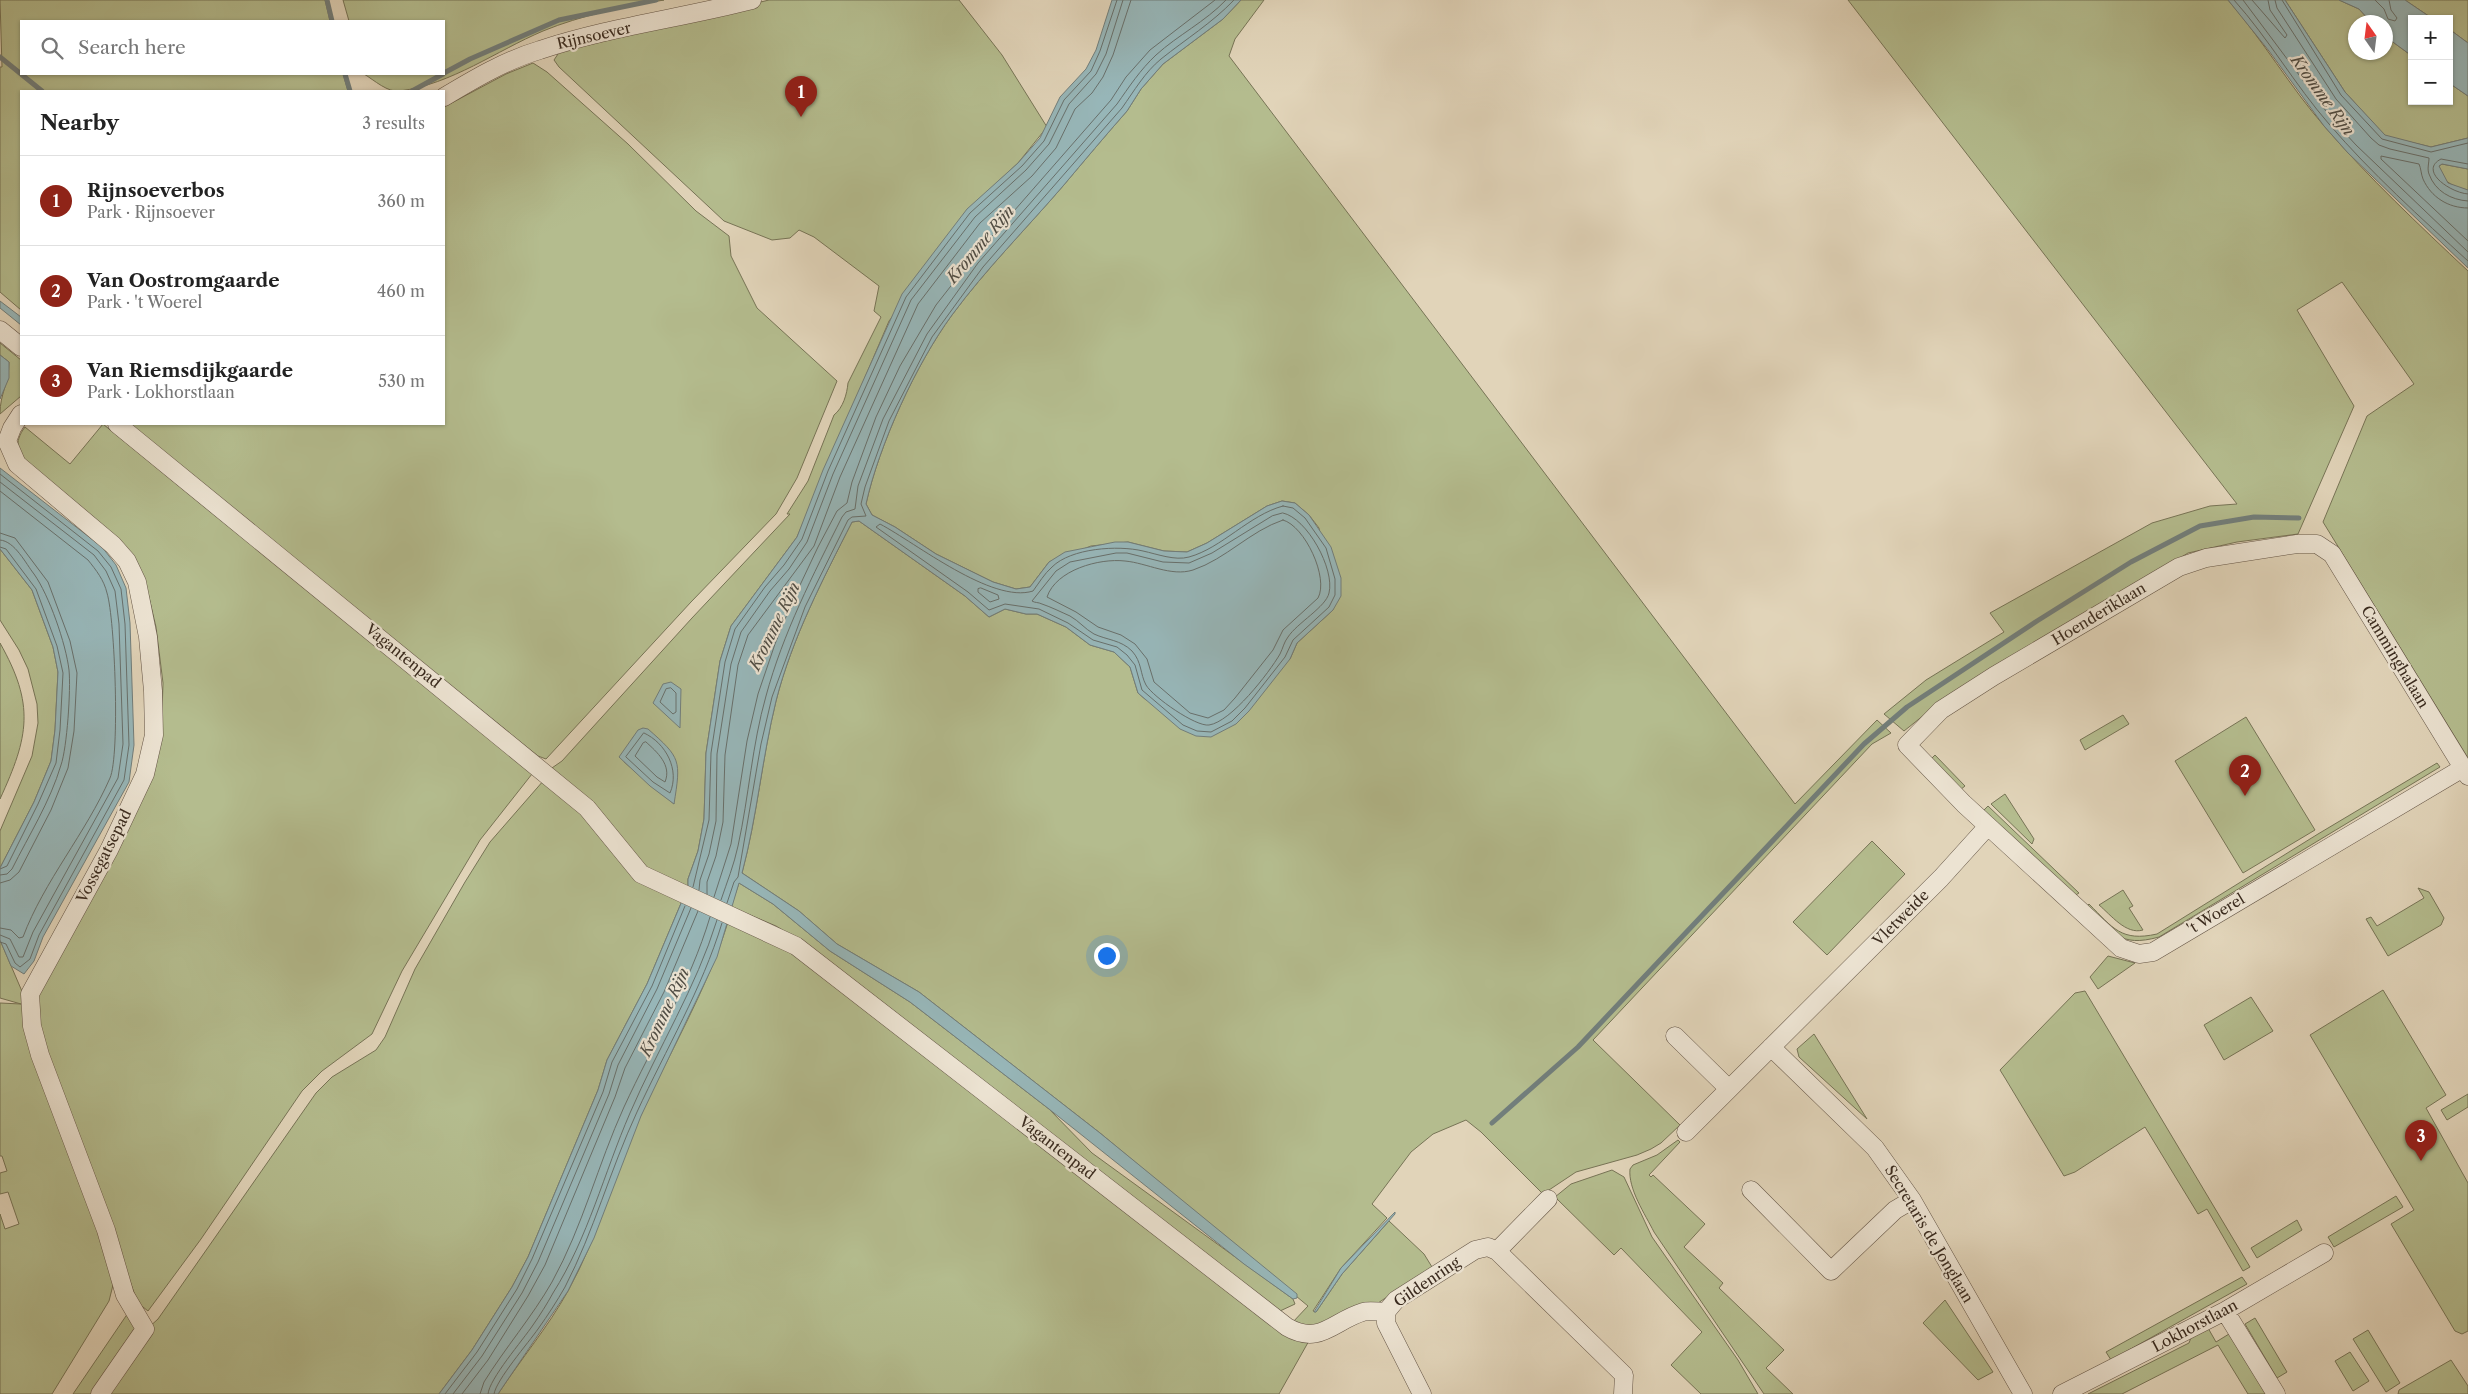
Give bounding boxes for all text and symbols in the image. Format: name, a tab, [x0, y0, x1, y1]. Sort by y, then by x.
north arrow	[2348, 15, 2393, 60]
map controls	[2408, 15, 2453, 105]
button: +	[2408, 15, 2453, 60]
street label: Rijnsoever	[555, 18, 633, 53]
search box	[20, 20, 445, 75]
icon: search	[38, 34, 66, 62]
text: Search here	[78, 36, 186, 59]
water label: Kromme Rijn	[2286, 49, 2359, 139]
button: −	[2408, 60, 2453, 105]
pin: 1	[785, 76, 817, 117]
text: Nearby	[40, 110, 119, 135]
text: 3 results	[362, 113, 425, 133]
text: Rijnsoeverbos	[87, 179, 225, 202]
text: 1	[52, 191, 60, 211]
text: 360 m	[378, 191, 425, 211]
water label: Kromme Rijn	[940, 201, 1018, 288]
text: Park · Rijnsoever	[87, 202, 215, 222]
text: Van Oostromgaarde	[87, 269, 280, 292]
text: 2	[51, 281, 61, 301]
text: 460 m	[377, 281, 425, 301]
text: Park · 't Woerel	[87, 292, 202, 312]
text: Van Riemsdijkgaarde	[87, 359, 293, 382]
text: 3	[51, 371, 61, 391]
text: 530 m	[378, 371, 425, 391]
text: Park · Lokhorstlaan	[87, 382, 235, 402]
street label: Hoenderiklaan	[2048, 578, 2150, 649]
water label: Kromme Rijn	[743, 579, 804, 675]
street label: Camminghalaan	[2357, 602, 2434, 712]
street label: Vagantenpad	[361, 619, 445, 692]
pin: 2	[2229, 755, 2261, 796]
street label: Vossegatsepad	[71, 806, 135, 907]
street label: Vletweide	[1868, 885, 1933, 951]
street label: 't Woerel	[2184, 889, 2248, 938]
your location	[1094, 943, 1120, 969]
water label: Kromme Rijn	[634, 965, 693, 1061]
street label: Vagantenpad	[1014, 1111, 1099, 1183]
pin: 3	[2405, 1120, 2437, 1161]
street label: Secretaris de Jonglaan	[1881, 1161, 1978, 1307]
street label: Gildenring	[1390, 1252, 1464, 1311]
street label: Lokhorstlaan	[2149, 1295, 2241, 1356]

